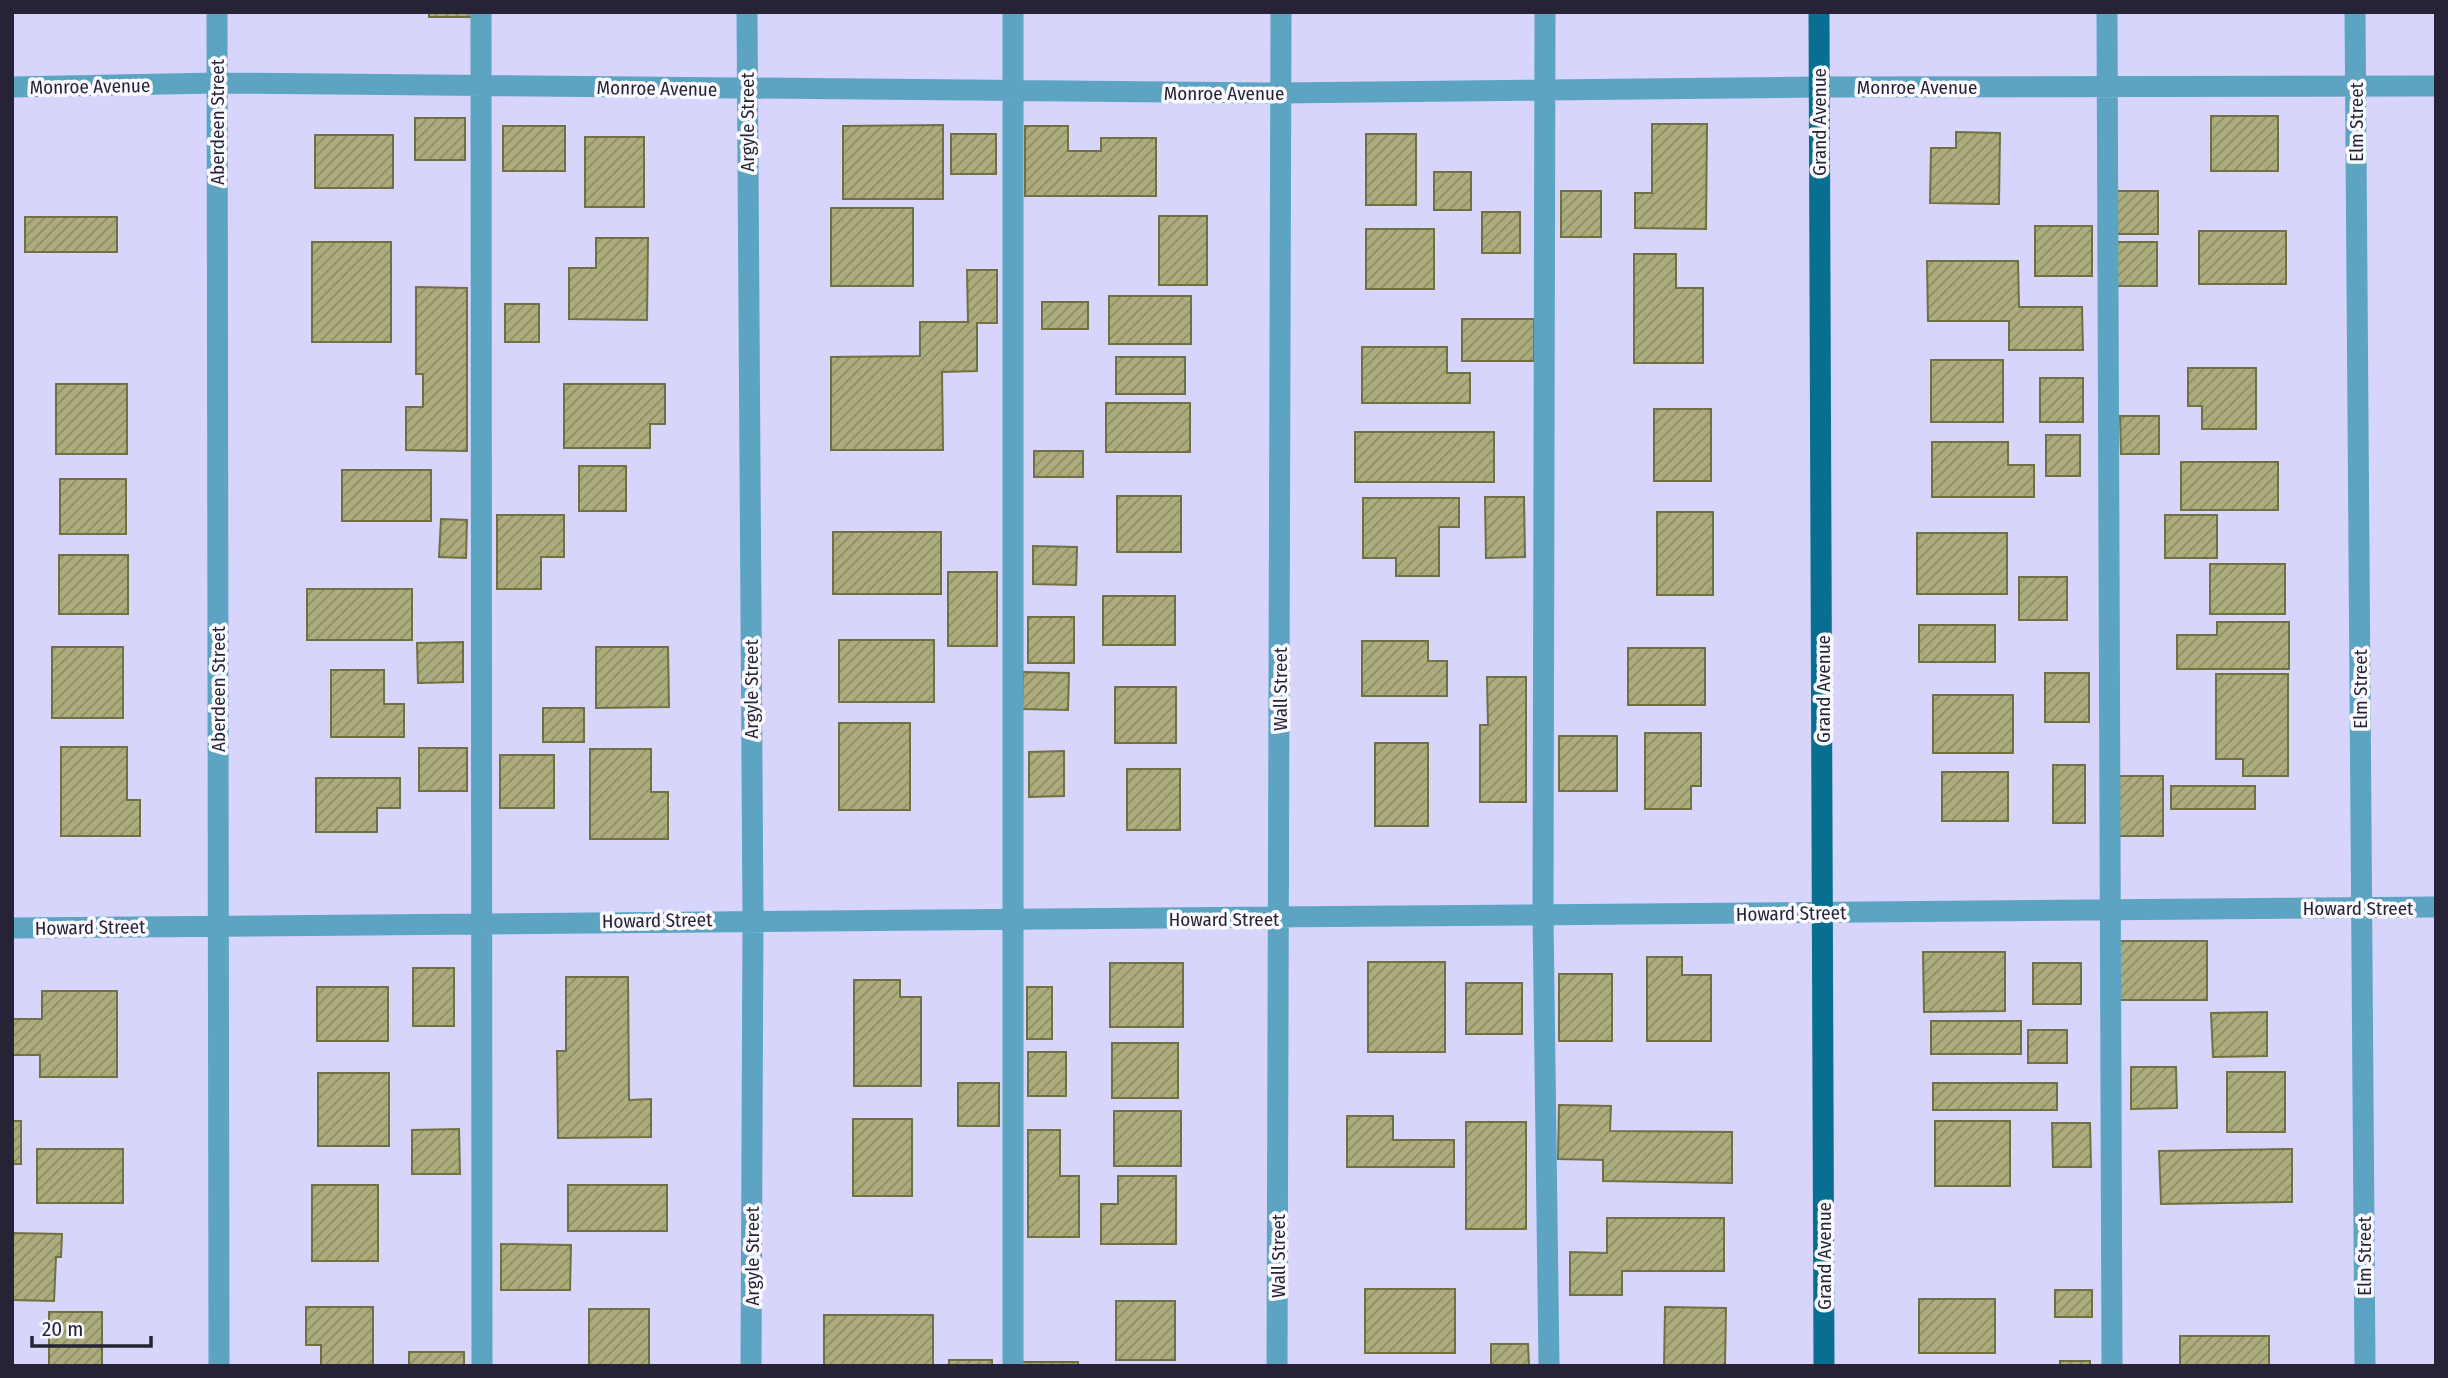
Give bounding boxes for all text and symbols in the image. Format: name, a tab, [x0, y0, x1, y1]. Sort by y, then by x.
street label: Aberdeen Street	[206, 58, 229, 185]
street label: Grand Avenue	[1808, 68, 1831, 176]
street label: Argyle Street	[736, 72, 759, 172]
street label: Monroe Avenue	[30, 74, 150, 99]
street label: Monroe Avenue	[597, 76, 717, 101]
street label: Monroe Avenue	[1857, 76, 1977, 99]
street label: Elm Street	[2345, 81, 2368, 162]
street label: Monroe Avenue	[1164, 82, 1284, 105]
street label: Aberdeen Street	[207, 625, 230, 752]
street label: Grand Avenue	[1812, 635, 1835, 743]
street label: Argyle Street	[740, 639, 763, 739]
street label: Wall Street	[1269, 646, 1292, 731]
street label: Elm Street	[2349, 648, 2372, 729]
street label: Howard Street	[2303, 897, 2414, 920]
street label: Howard Street	[1736, 901, 1847, 926]
street label: Howard Street	[602, 908, 713, 933]
street label: Howard Street	[1169, 908, 1280, 931]
street label: Howard Street	[35, 915, 146, 940]
street label: Grand Avenue	[1813, 1202, 1836, 1310]
street label: Argyle Street	[741, 1206, 764, 1306]
street label: Wall Street	[1267, 1213, 1290, 1298]
street label: Elm Street	[2353, 1215, 2376, 1296]
scale bar	[32, 1304, 150, 1348]
text: 20 m	[42, 1316, 83, 1342]

